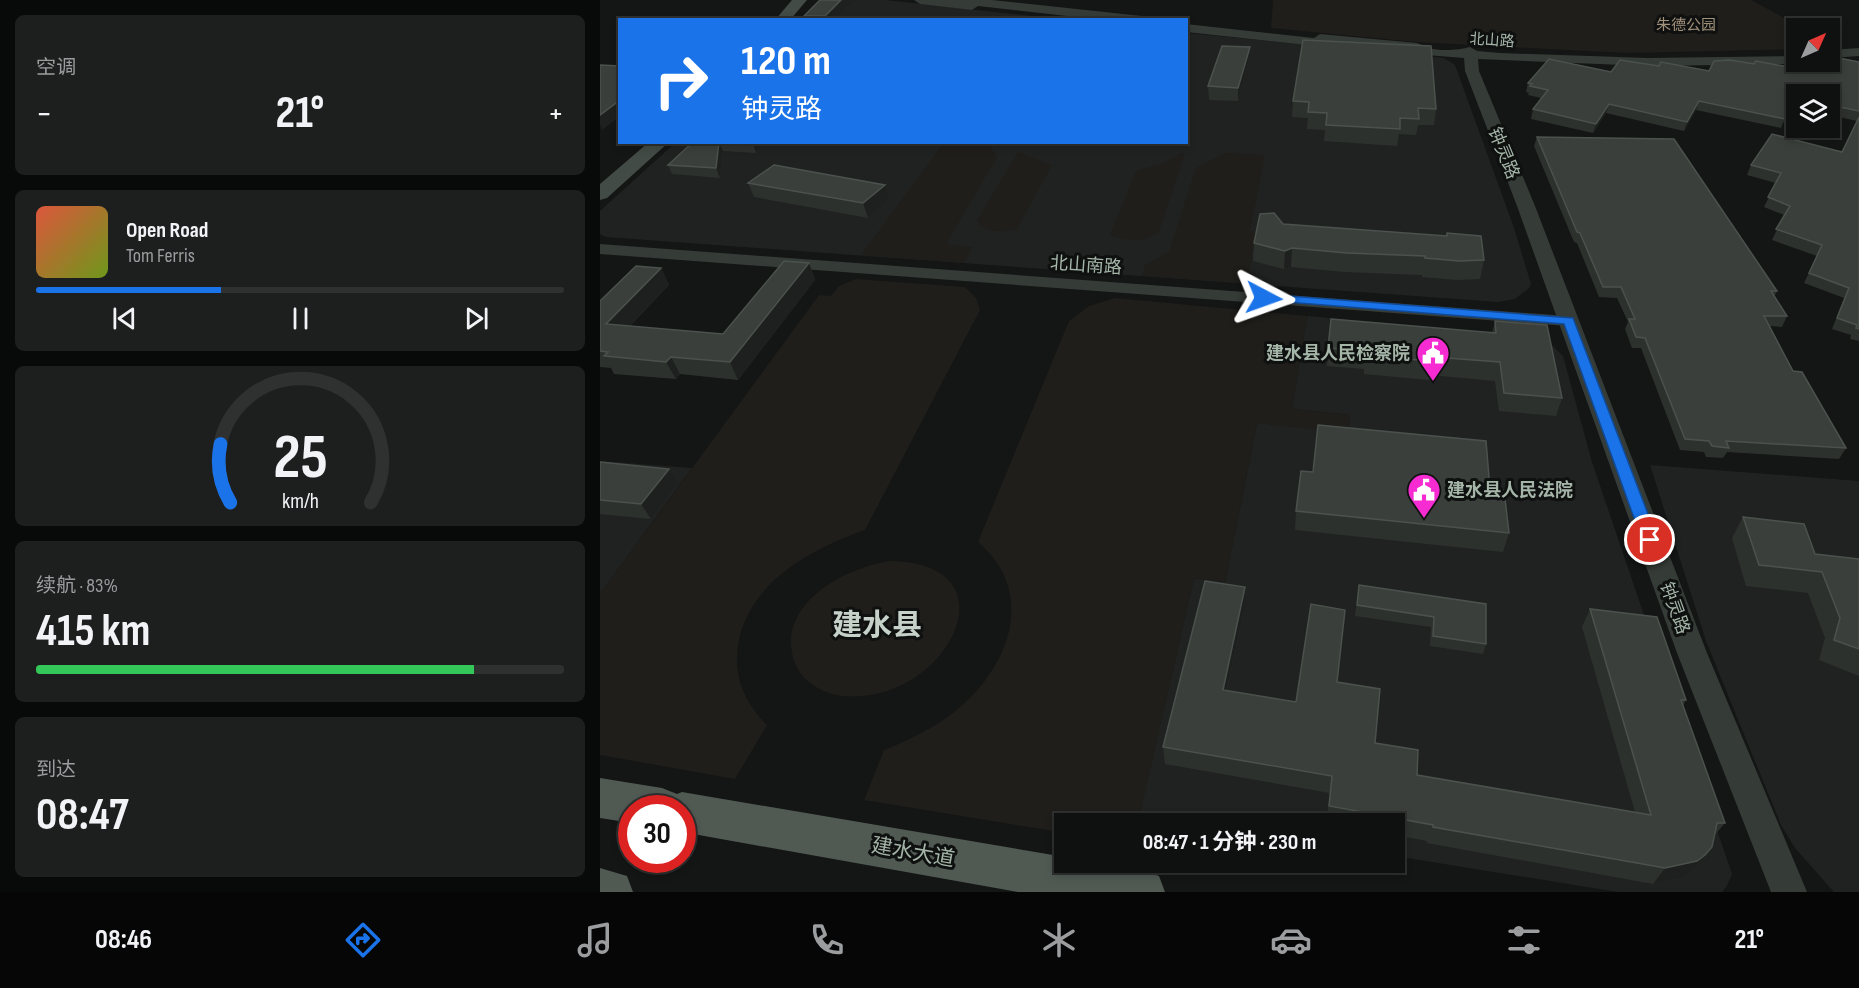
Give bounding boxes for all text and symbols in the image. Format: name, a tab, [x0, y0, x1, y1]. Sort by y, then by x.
park label: 朱德公园	[1656, 16, 1716, 35]
north arrow	[1786, 18, 1840, 72]
map controls	[1786, 18, 1840, 138]
street label: 北山路	[1469, 29, 1515, 52]
text: 120 m	[741, 36, 831, 87]
icon: right	[642, 42, 720, 120]
text: 空调	[36, 56, 76, 80]
button: layers	[1786, 84, 1840, 138]
text: 21°	[276, 86, 324, 141]
text: −	[36, 94, 52, 134]
text: +	[548, 94, 564, 134]
text: 钟灵路	[741, 94, 822, 126]
street label: 钟灵路	[1484, 124, 1523, 182]
text: Open Road	[126, 217, 208, 244]
text: Tom Ferris	[126, 244, 195, 268]
street label: 北山南路	[1049, 253, 1123, 278]
position arrow	[1232, 266, 1296, 330]
icon: previous	[108, 302, 141, 335]
icon: pause	[284, 302, 317, 335]
icon: next	[460, 302, 493, 335]
public building icon: 建水县人民检察院	[1415, 335, 1451, 382]
place label: 建水县人民检察院	[1266, 343, 1410, 364]
text: 25	[273, 421, 327, 496]
public building icon: 建水县人民法院	[1406, 472, 1442, 519]
place label: 建水县人民法院	[1447, 480, 1573, 501]
text: km/h	[281, 489, 319, 514]
pin	[1624, 514, 1675, 565]
icon: arrive	[1633, 523, 1666, 556]
text: 续航 · 83%	[36, 574, 118, 598]
street label: 钟灵路	[1655, 579, 1694, 637]
text: 415 km	[36, 604, 150, 659]
district label: 建水县	[832, 608, 922, 644]
text: 到达	[36, 758, 76, 782]
text: 08:47	[36, 788, 129, 843]
speed limit sign: 30	[618, 795, 696, 873]
text: 08:47 · 1 分钟 · 230 m	[1143, 829, 1316, 856]
street label: 建水大道	[869, 833, 956, 872]
icon: directions	[342, 919, 384, 961]
icon: music	[574, 919, 616, 961]
icon: phone	[806, 919, 848, 961]
icon: climate	[1038, 919, 1080, 961]
icon: car	[1270, 919, 1312, 961]
icon: filters	[1503, 919, 1545, 961]
text: 08:46	[95, 924, 152, 956]
text: 21°	[1735, 924, 1764, 956]

